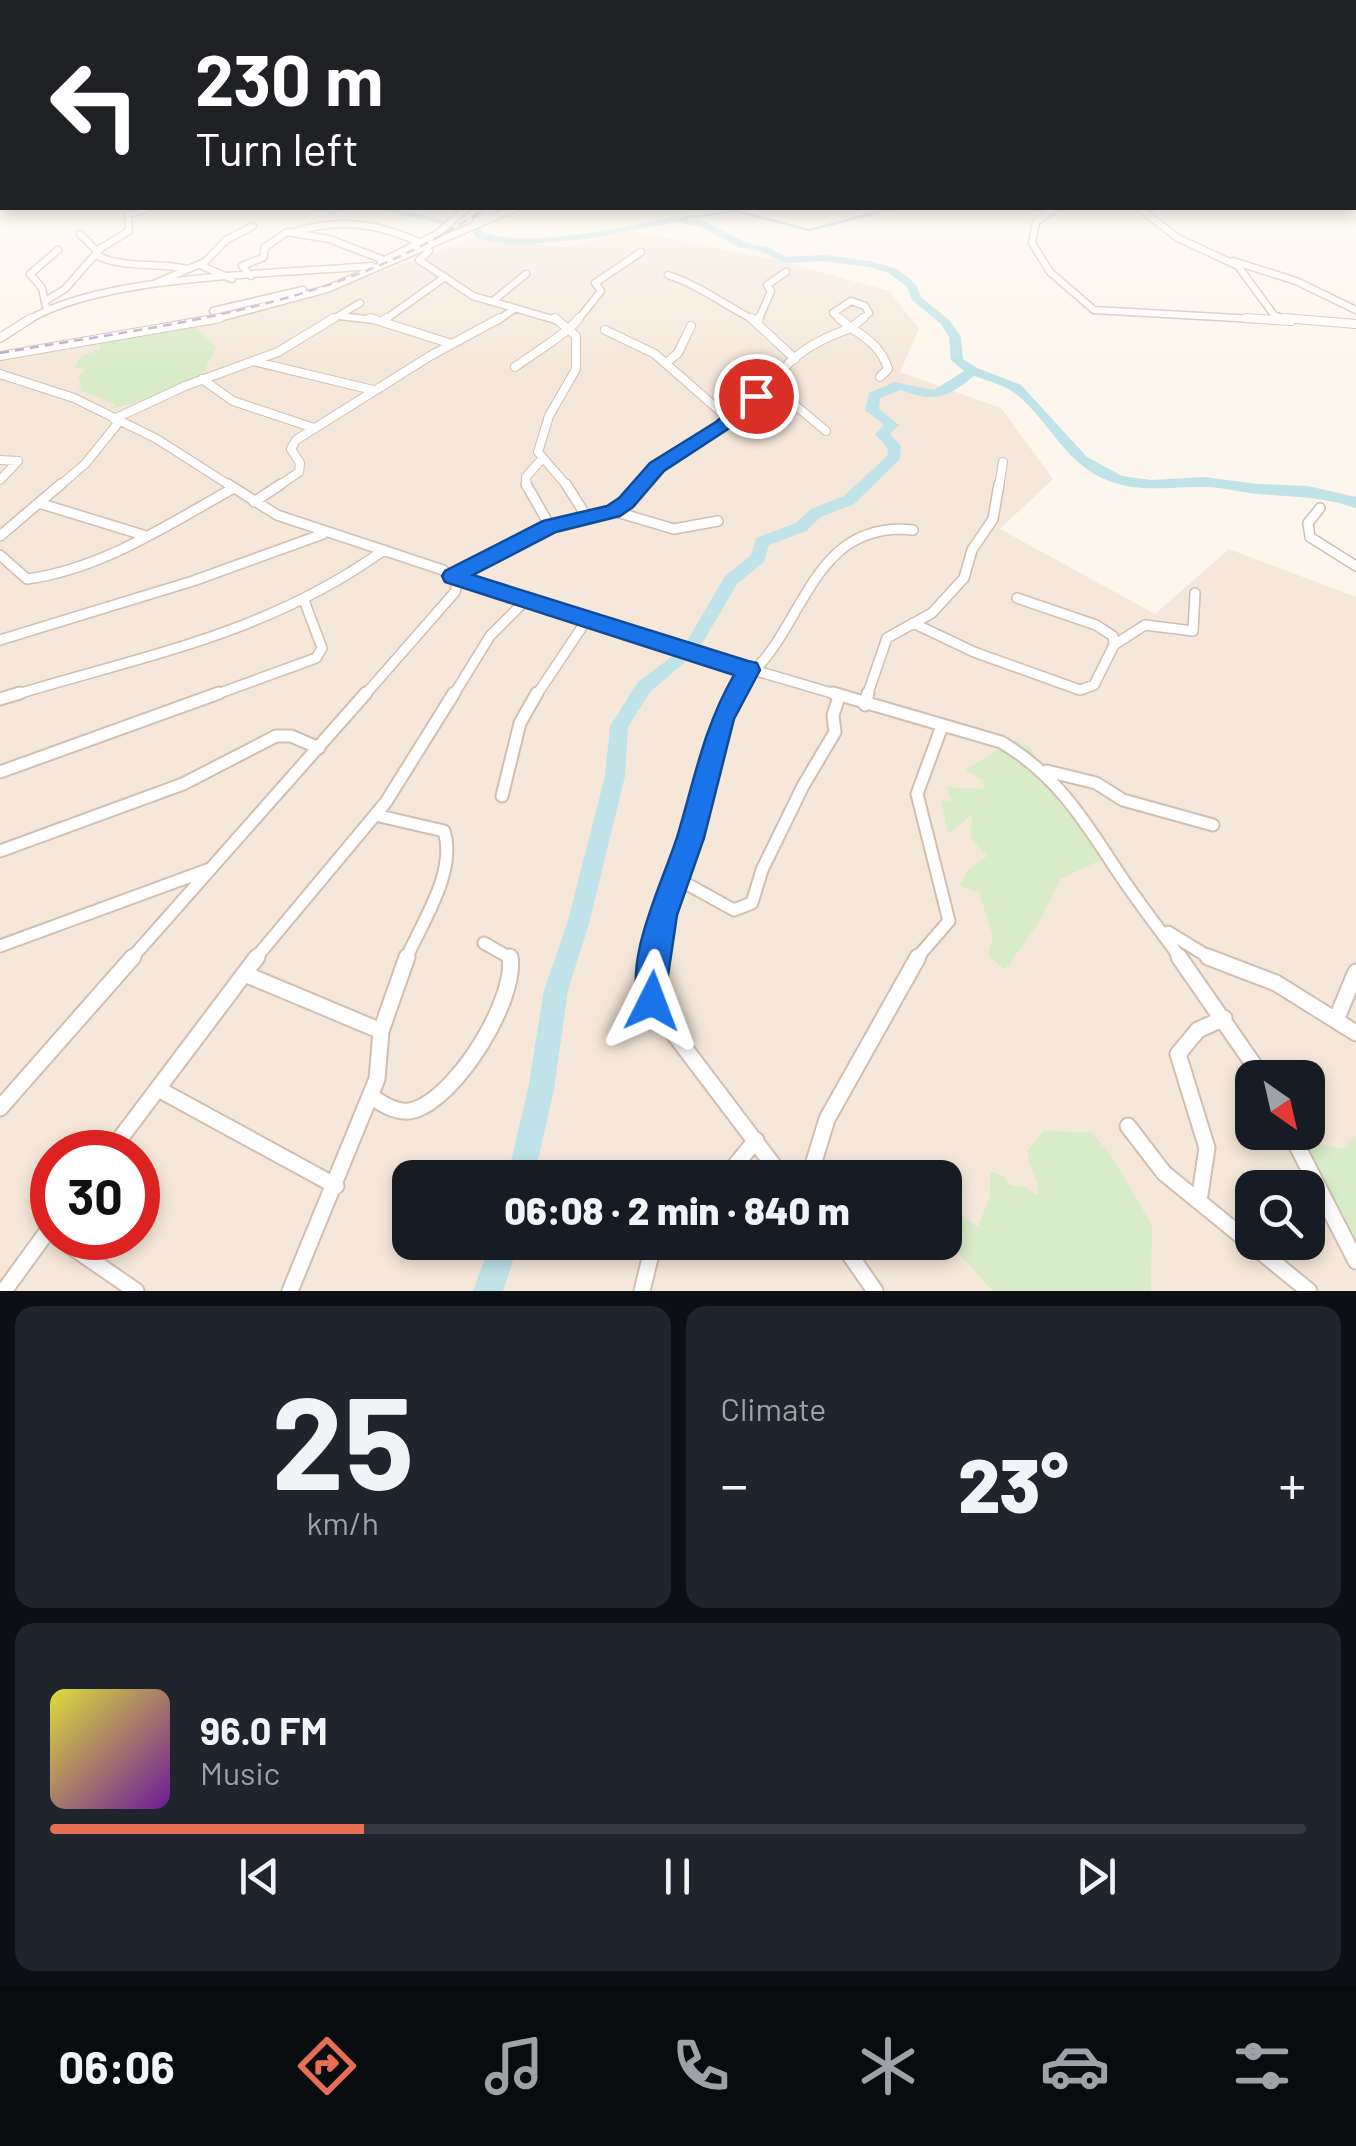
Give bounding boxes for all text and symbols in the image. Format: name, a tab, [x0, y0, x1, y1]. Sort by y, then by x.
text: 230 m	[195, 36, 383, 120]
icon: left	[30, 40, 160, 170]
text: Turn left	[195, 121, 359, 175]
pin	[714, 354, 799, 439]
icon: arrive	[729, 369, 784, 424]
position arrow	[600, 949, 704, 1053]
north arrow	[1235, 1060, 1325, 1150]
map controls	[1235, 1060, 1325, 1260]
speed limit sign: 30	[30, 1130, 160, 1260]
button: search	[1235, 1170, 1325, 1260]
text: 06:08 · 2 min · 840 m	[504, 1187, 850, 1233]
text: 25	[271, 1360, 414, 1516]
text: Climate	[721, 1389, 826, 1427]
text: 23°	[958, 1438, 1068, 1528]
text: −	[721, 1450, 748, 1516]
text: +	[1278, 1450, 1306, 1516]
text: km/h	[307, 1503, 379, 1541]
text: 96.0 FM	[200, 1707, 328, 1753]
text: Music	[200, 1753, 280, 1791]
icon: previous	[232, 1849, 287, 1904]
icon: pause	[650, 1849, 705, 1904]
icon: next	[1069, 1849, 1124, 1904]
icon: directions	[292, 2031, 362, 2101]
icon: music	[479, 2031, 549, 2101]
icon: phone	[666, 2031, 736, 2101]
icon: climate	[853, 2031, 923, 2101]
icon: car	[1040, 2031, 1110, 2101]
icon: filters	[1227, 2031, 1297, 2101]
text: 06:06	[59, 2039, 175, 2093]

